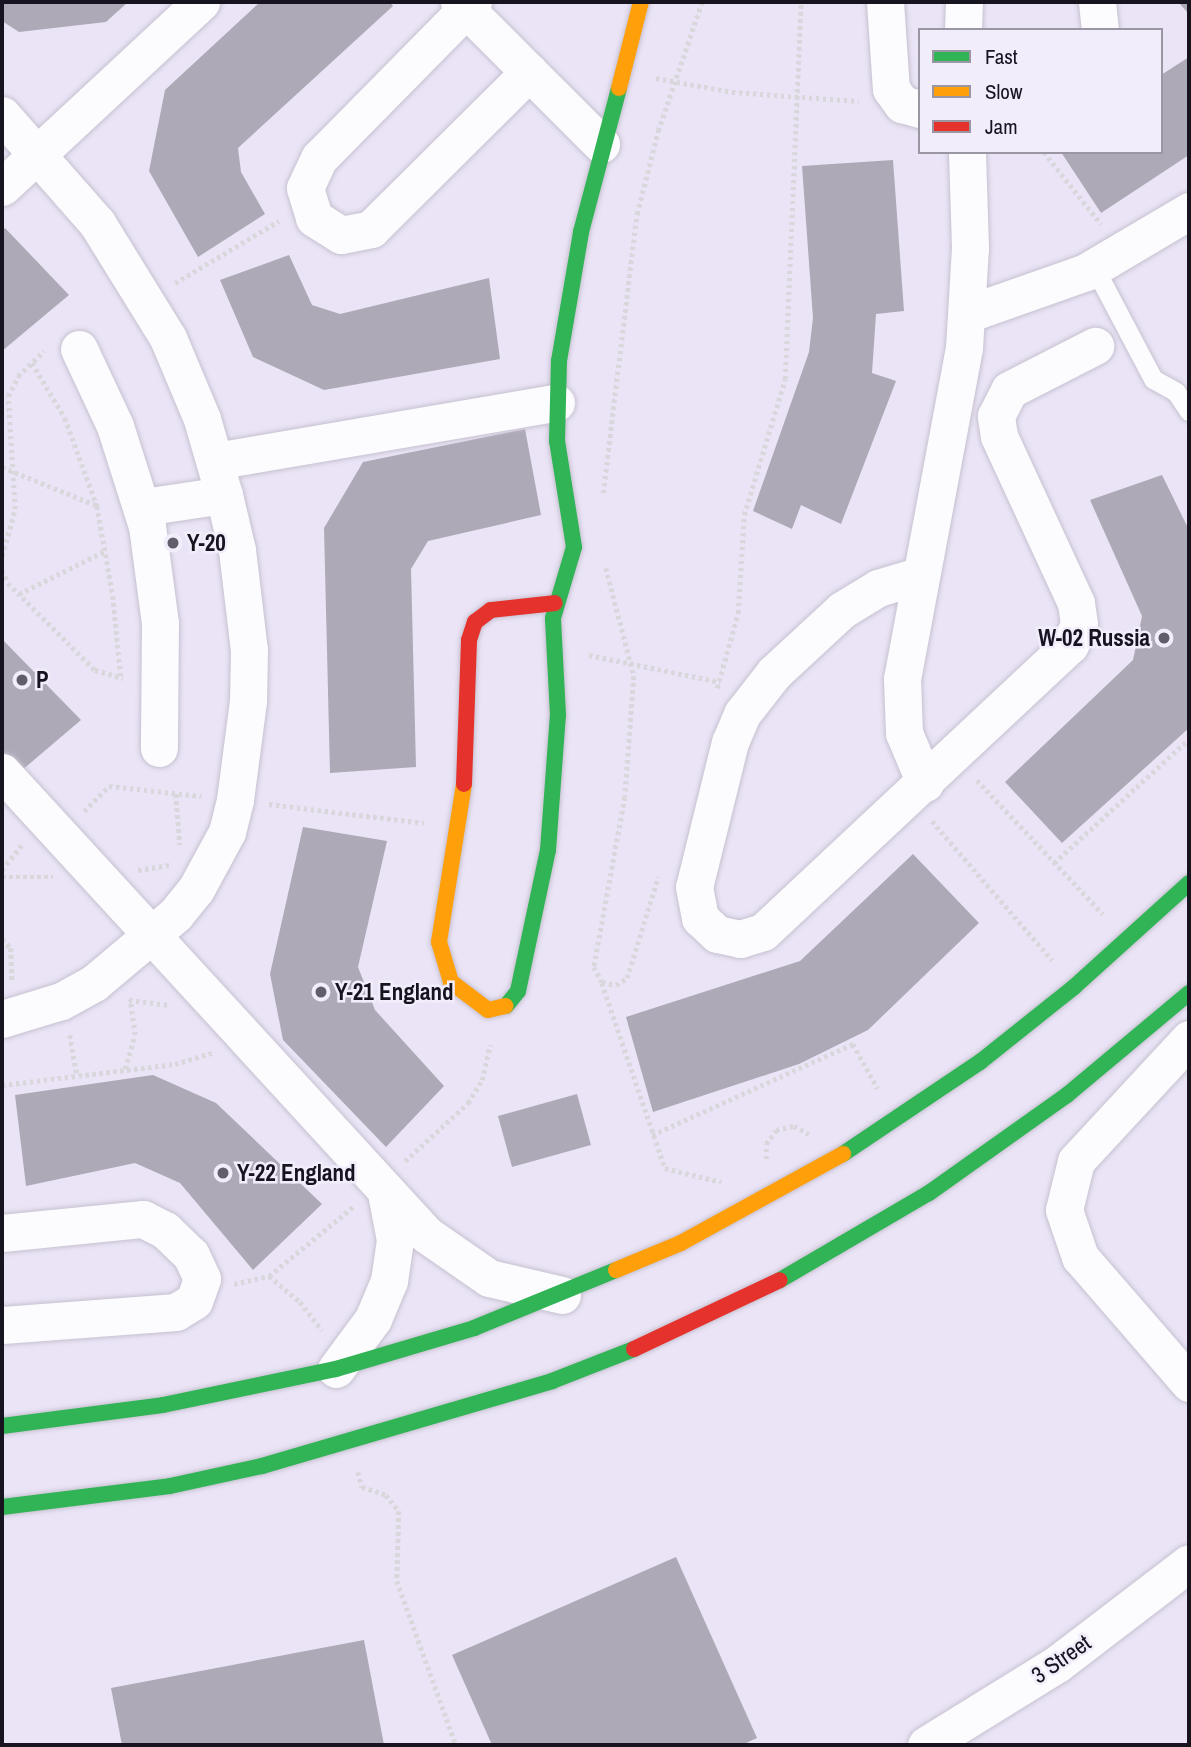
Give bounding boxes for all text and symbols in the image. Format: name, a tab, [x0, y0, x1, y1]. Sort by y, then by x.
legend	[918, 28, 1163, 154]
text: Fast	[985, 42, 1018, 71]
text: Slow	[985, 77, 1022, 106]
text: Jam	[985, 112, 1018, 141]
place label: Y-20	[187, 529, 226, 557]
marker: Y-20	[165, 535, 181, 551]
place label: W-02 Russia	[1038, 624, 1150, 652]
marker: W-02 Russia	[1156, 630, 1172, 646]
place label: P	[36, 666, 49, 694]
marker: P	[14, 672, 30, 688]
place label: Y-21 England	[335, 978, 453, 1006]
marker: Y-21 England	[313, 984, 329, 1000]
place label: Y-22 England	[237, 1159, 355, 1187]
marker: Y-22 England	[215, 1165, 231, 1181]
street label: 3 Street	[1026, 1629, 1096, 1689]

